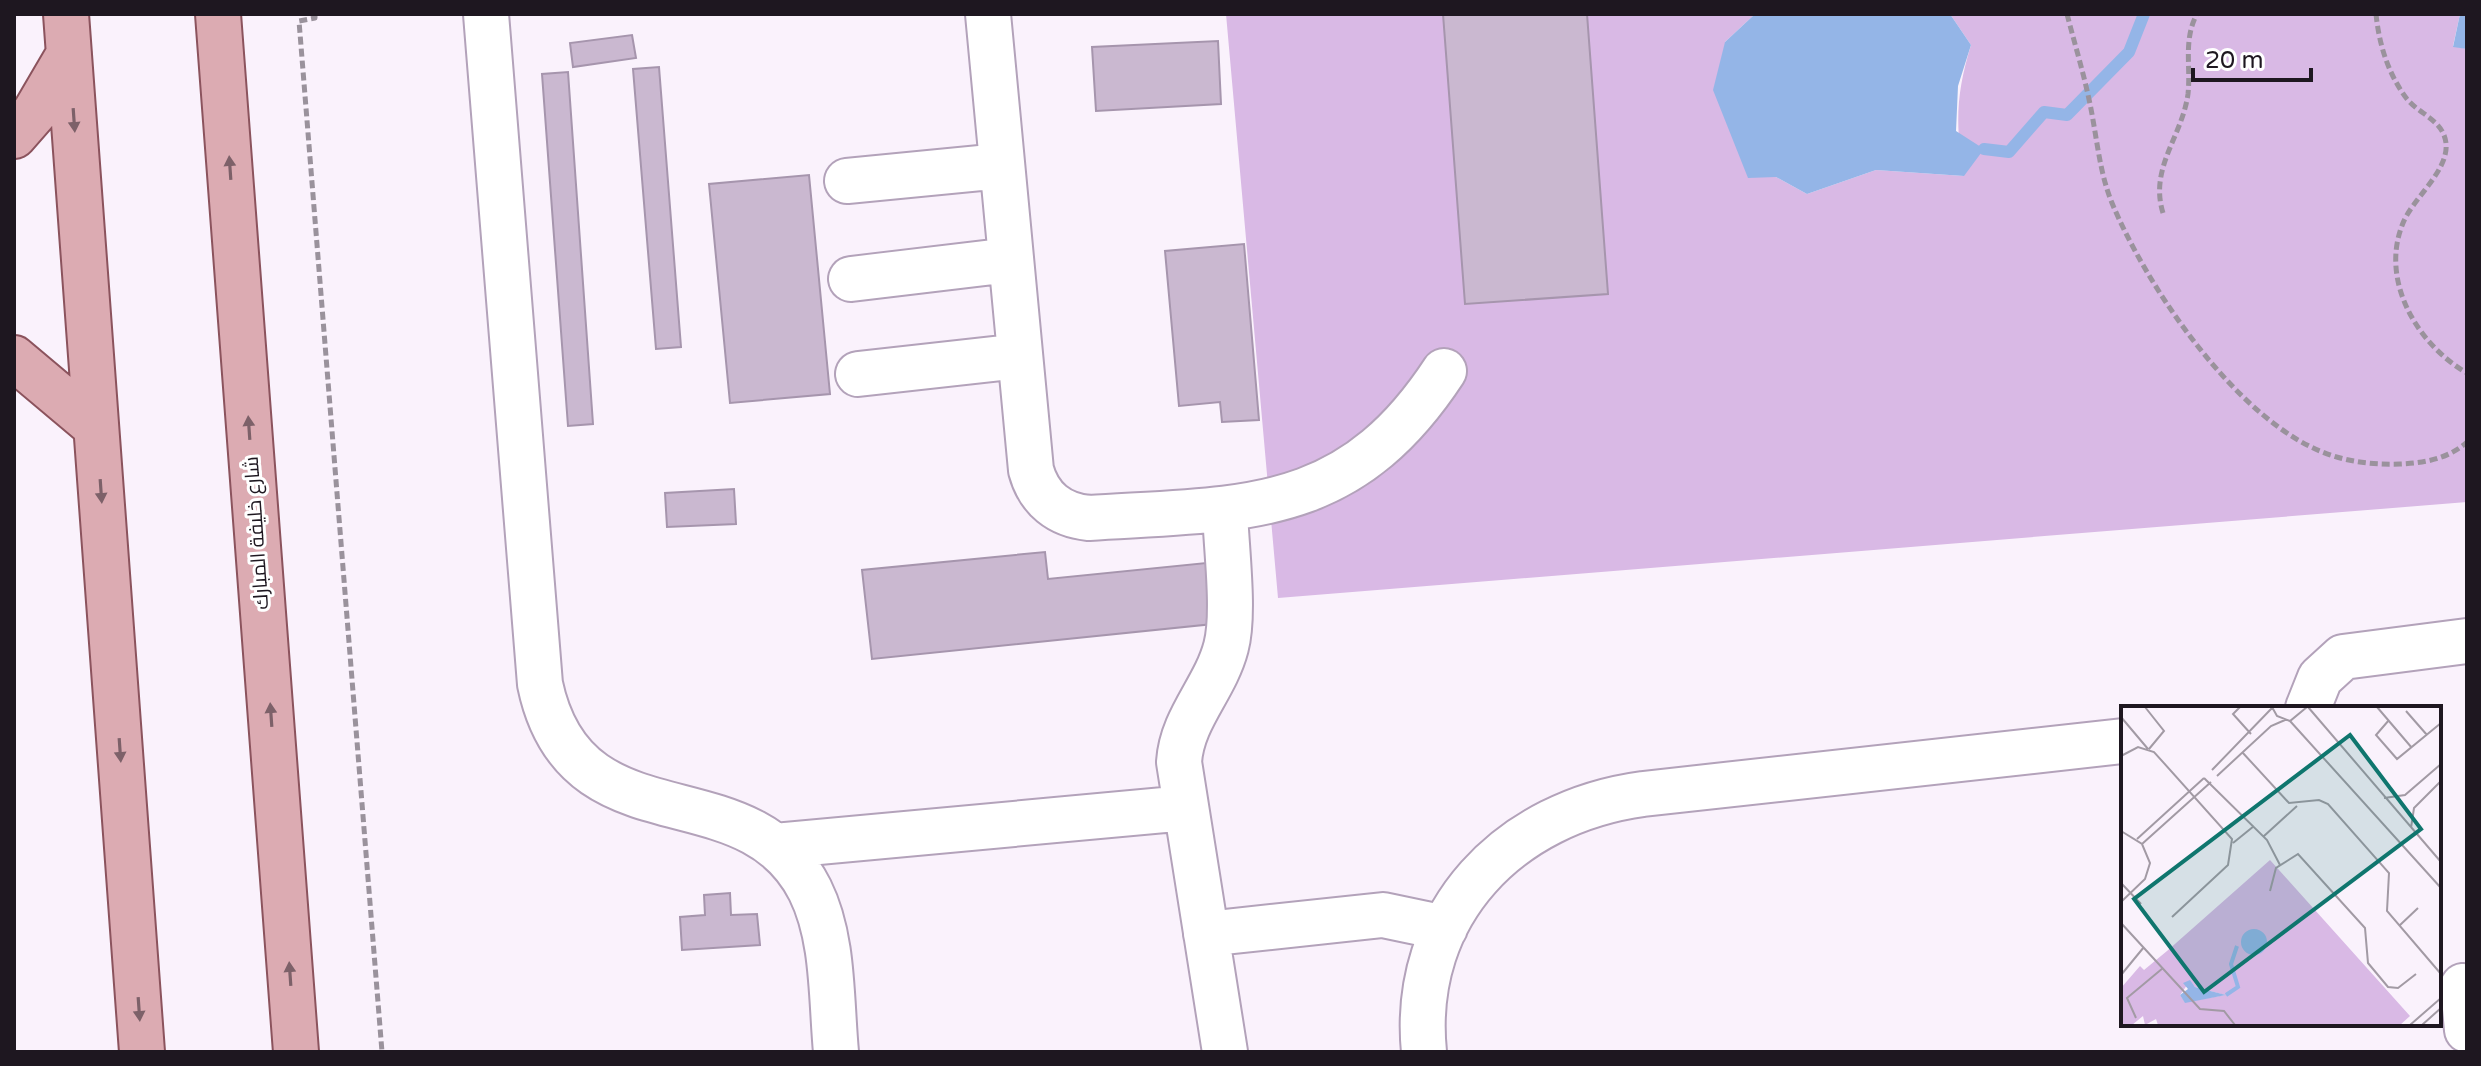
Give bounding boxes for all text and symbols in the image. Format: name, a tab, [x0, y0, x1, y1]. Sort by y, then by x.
scale bar	[2193, 32, 2311, 82]
text: 20 m	[2205, 46, 2263, 75]
one-way arrow	[67, 108, 80, 133]
one-way arrow	[223, 156, 236, 181]
one-way arrow	[242, 415, 255, 440]
street label: شارع خليفة المبارك	[240, 455, 275, 611]
one-way arrow	[95, 479, 108, 504]
one-way arrow	[264, 702, 277, 727]
inset map	[2121, 706, 2441, 1026]
one-way arrow	[114, 738, 127, 763]
one-way arrow	[283, 961, 296, 986]
one-way arrow	[133, 997, 146, 1022]

